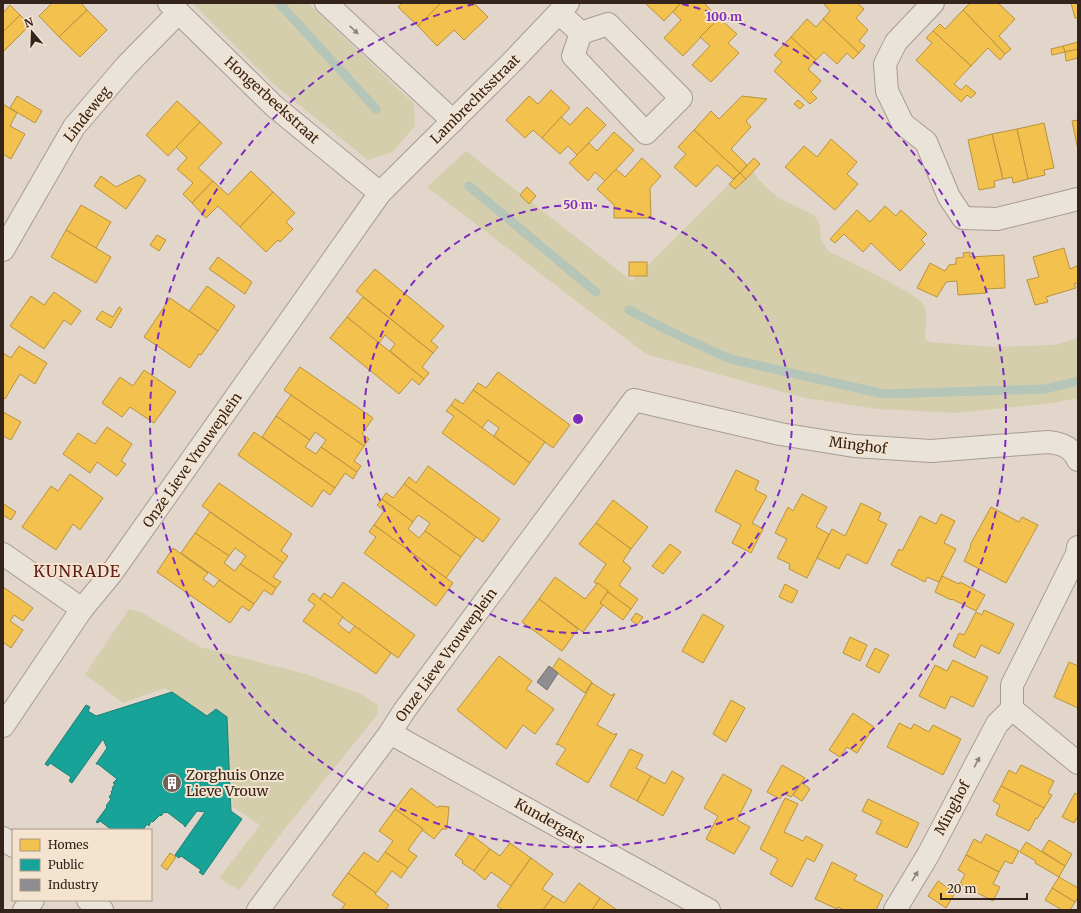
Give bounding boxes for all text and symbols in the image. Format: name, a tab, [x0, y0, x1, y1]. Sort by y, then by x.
text: 100 m	[706, 9, 742, 24]
north arrow	[12, 12, 52, 52]
text: N	[22, 14, 35, 31]
one-way arrow	[349, 25, 359, 34]
street label: Lambrechtsstraat	[426, 50, 524, 148]
street label: Hongerbeekstraat	[221, 53, 324, 148]
street label: Lindeweg	[60, 82, 115, 146]
text: 50 m	[563, 197, 593, 212]
street label: Onze Lieve Vrouweplein	[138, 389, 246, 531]
centre of rings	[571, 412, 585, 426]
street label: Minghof	[828, 433, 889, 458]
district label: KUNRADE	[33, 561, 121, 581]
street label: Onze Lieve Vrouweplein	[391, 585, 501, 725]
one-way arrow	[973, 756, 980, 768]
place label: Zorghuis Onze Lieve Vrouw	[186, 766, 284, 800]
building icon: Zorghuis Onze Lieve Vrouw	[161, 772, 183, 794]
street label: Minghof	[930, 777, 974, 838]
street label: Kundergats	[512, 794, 588, 848]
legend	[12, 829, 152, 901]
text: Homes	[48, 837, 89, 852]
text: Public	[48, 857, 84, 872]
one-way arrow	[911, 870, 918, 882]
scale bar	[941, 875, 1027, 901]
text: Industry	[48, 877, 98, 892]
text: 20 m	[947, 881, 976, 896]

